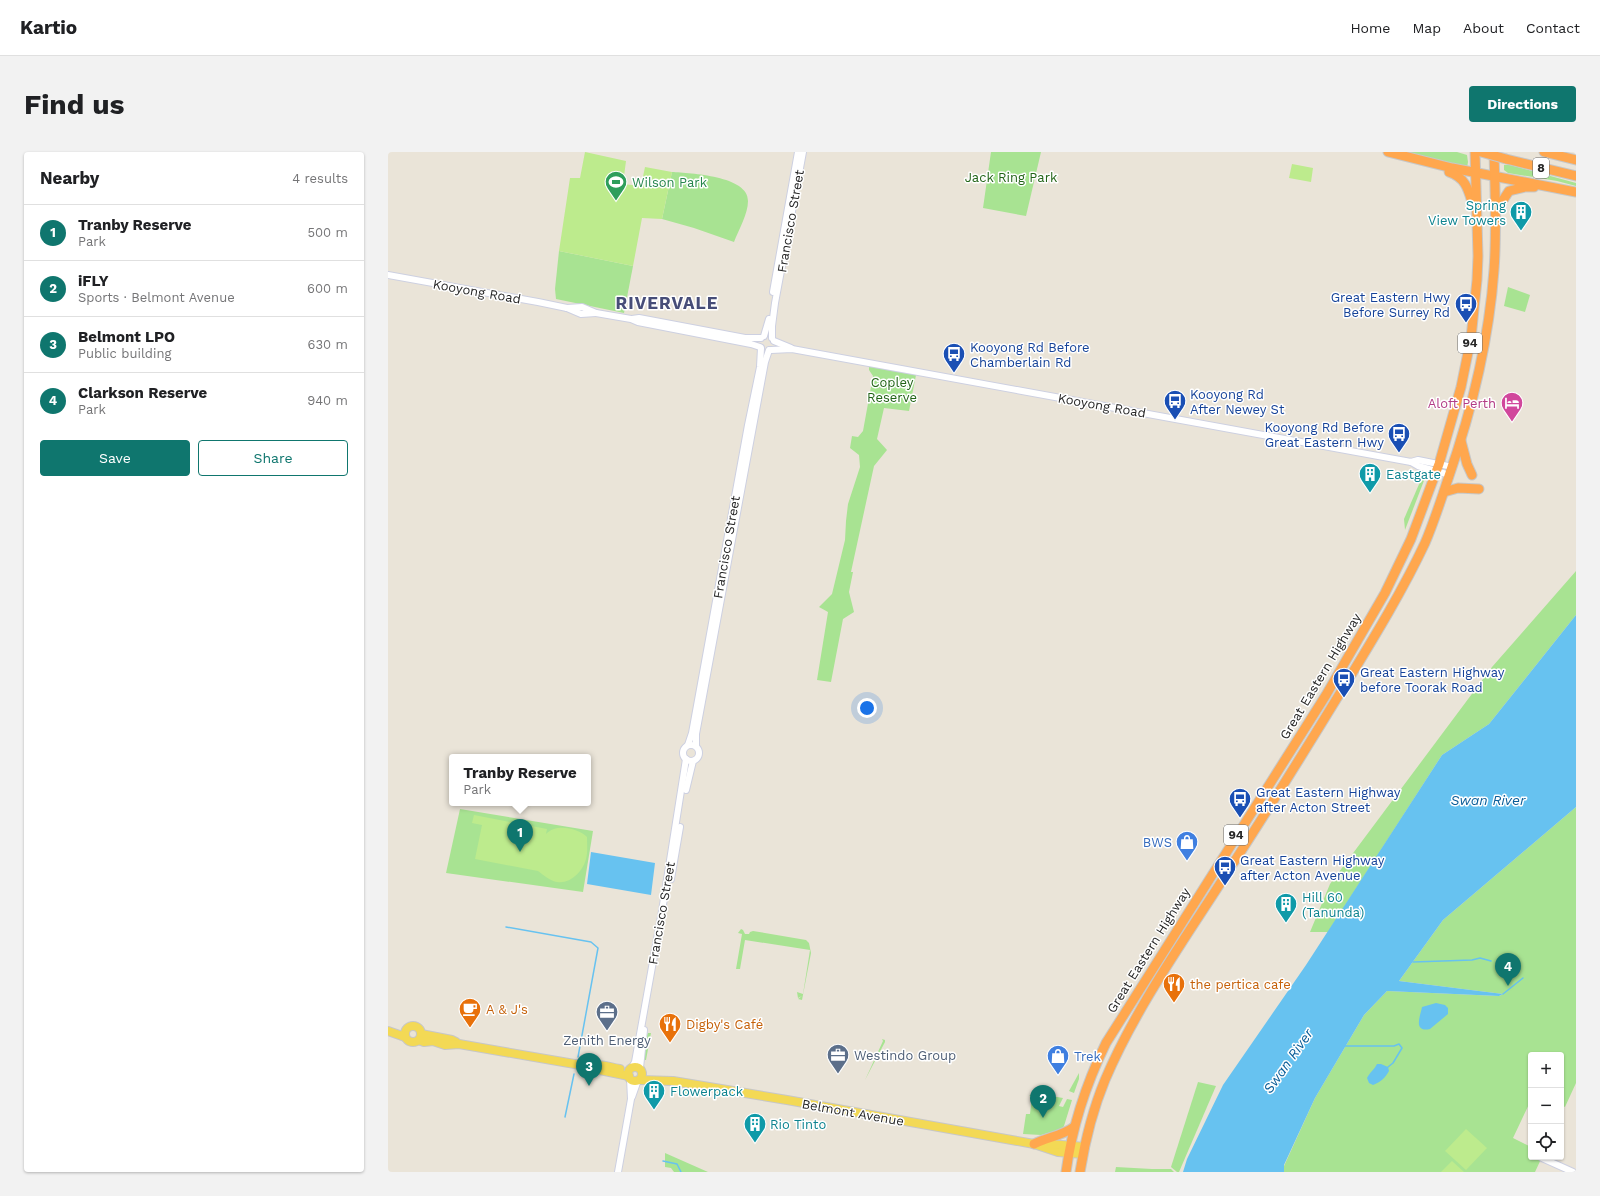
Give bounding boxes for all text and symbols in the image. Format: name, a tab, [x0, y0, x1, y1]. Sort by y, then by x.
text: Kartio	[20, 16, 77, 39]
text: Home	[1350, 20, 1390, 36]
text: Map	[1412, 20, 1441, 36]
text: About	[1463, 20, 1504, 36]
text: Contact	[1526, 20, 1580, 36]
button: Directions	[1469, 86, 1576, 122]
text: Find us	[24, 88, 124, 121]
road number: 8	[1533, 158, 1549, 178]
text: Nearby	[40, 168, 99, 188]
street label: Francisco Street	[774, 168, 807, 274]
sports icon: Wilson Park	[603, 169, 629, 202]
park label: Jack Ring Park	[965, 170, 1058, 185]
text: 4 results	[292, 171, 348, 186]
place label: Wilson Park	[632, 175, 708, 190]
place label: Spring View Towers	[1428, 198, 1506, 228]
building icon: Spring View Towers	[1508, 199, 1534, 232]
text: Tranby Reserve	[78, 216, 192, 234]
text: 1	[50, 225, 56, 240]
text: 500 m	[307, 225, 348, 240]
text: Park	[78, 234, 106, 249]
text: iFLY	[78, 272, 109, 290]
street label: Kooyong Road	[432, 276, 522, 307]
text: 2	[49, 281, 57, 296]
text: 600 m	[307, 281, 348, 296]
text: Sports · Belmont Avenue	[78, 290, 235, 305]
place label: Great Eastern Hwy Before Surrey Rd	[1331, 290, 1450, 320]
bus stop icon: Great Eastern Hwy Before Surrey Rd	[1453, 291, 1479, 324]
district label: RIVERVALE	[616, 293, 718, 313]
text: Belmont LPO	[78, 328, 175, 346]
road number: 94	[1458, 333, 1482, 353]
text: 3	[49, 337, 57, 352]
text: 630 m	[308, 337, 348, 352]
place label: Kooyong Rd Before Chamberlain Rd	[970, 340, 1090, 370]
bus stop icon: Kooyong Rd Before Chamberlain Rd	[941, 341, 967, 374]
text: Public building	[78, 346, 171, 361]
park label: Copley Reserve	[867, 375, 917, 405]
text: Clarkson Reserve	[78, 384, 207, 402]
place label: Kooyong Rd After Newey St	[1190, 387, 1285, 417]
bus stop icon: Kooyong Rd After Newey St	[1162, 388, 1188, 421]
street label: Kooyong Road	[1057, 390, 1147, 421]
hotel icon: Aloft Perth	[1499, 390, 1525, 423]
text: 4	[49, 393, 57, 408]
text: 940 m	[307, 393, 348, 408]
place label: Aloft Perth	[1428, 396, 1496, 411]
text: Park	[78, 402, 106, 417]
place label: Kooyong Rd Before Great Eastern Hwy	[1264, 420, 1384, 450]
bus stop icon: Kooyong Rd Before Great Eastern Hwy	[1386, 421, 1412, 454]
button: Save	[40, 440, 190, 476]
button: Share	[198, 440, 348, 476]
building icon: Eastgate	[1357, 461, 1383, 494]
place label: Eastgate	[1386, 467, 1441, 482]
street label: Francisco Street	[710, 494, 743, 600]
street label: Great Eastern Highway	[1277, 610, 1364, 742]
place label: Great Eastern Highway before Toorak Road	[1360, 665, 1505, 695]
bus stop icon: Great Eastern Highway before Toorak Road	[1331, 666, 1357, 699]
your location	[857, 698, 877, 718]
popup	[449, 754, 591, 806]
text: Tranby Reserve	[463, 764, 577, 782]
text: Park	[463, 782, 491, 797]
place label: Great Eastern Highway after Acton Street	[1256, 785, 1401, 815]
bus stop icon: Great Eastern Highway after Acton Street	[1227, 786, 1253, 819]
water label: Swan River	[1451, 792, 1526, 808]
pin: 1	[507, 819, 533, 852]
road number: 94	[1224, 825, 1248, 845]
shop icon: BWS	[1174, 829, 1200, 862]
place label: BWS	[1143, 835, 1172, 850]
place label: Great Eastern Highway after Acton Avenue	[1240, 853, 1385, 883]
bus stop icon: Great Eastern Highway after Acton Avenue	[1212, 854, 1238, 887]
street label: Francisco Street	[645, 860, 678, 966]
street label: Great Eastern Highway	[1104, 885, 1193, 1016]
place label: Hill 60 (Tanunda)	[1302, 890, 1364, 920]
building icon: Hill 60 (Tanunda)	[1273, 891, 1299, 924]
pin: 4	[1495, 953, 1521, 986]
restaurant icon: the pertica cafe	[1161, 971, 1187, 1004]
place label: the pertica cafe	[1190, 977, 1291, 992]
cafe icon: A & J's	[457, 996, 483, 1029]
office icon: Zenith Energy	[594, 999, 620, 1032]
place label: A & J's	[486, 1002, 528, 1017]
restaurant icon: Digby's Café	[657, 1011, 683, 1044]
place label: Digby's Café	[686, 1017, 763, 1032]
water label: Swan River	[1260, 1025, 1316, 1096]
place label: Zenith Energy	[563, 1033, 651, 1048]
office icon: Westindo Group	[825, 1042, 851, 1075]
shop icon: Trek	[1045, 1043, 1071, 1076]
place label: Westindo Group	[854, 1048, 956, 1063]
place label: Trek	[1074, 1049, 1102, 1064]
map controls	[1528, 1052, 1564, 1160]
button: +	[1528, 1052, 1564, 1088]
pin: 3	[576, 1053, 602, 1086]
building icon: Flowerpack	[641, 1078, 667, 1111]
place label: Flowerpack	[670, 1084, 744, 1099]
pin: 2	[1030, 1085, 1056, 1118]
button: −	[1528, 1088, 1564, 1124]
street label: Belmont Avenue	[801, 1096, 905, 1129]
building icon: Rio Tinto	[742, 1111, 768, 1144]
place label: Rio Tinto	[770, 1117, 826, 1132]
button: locate	[1528, 1124, 1564, 1160]

